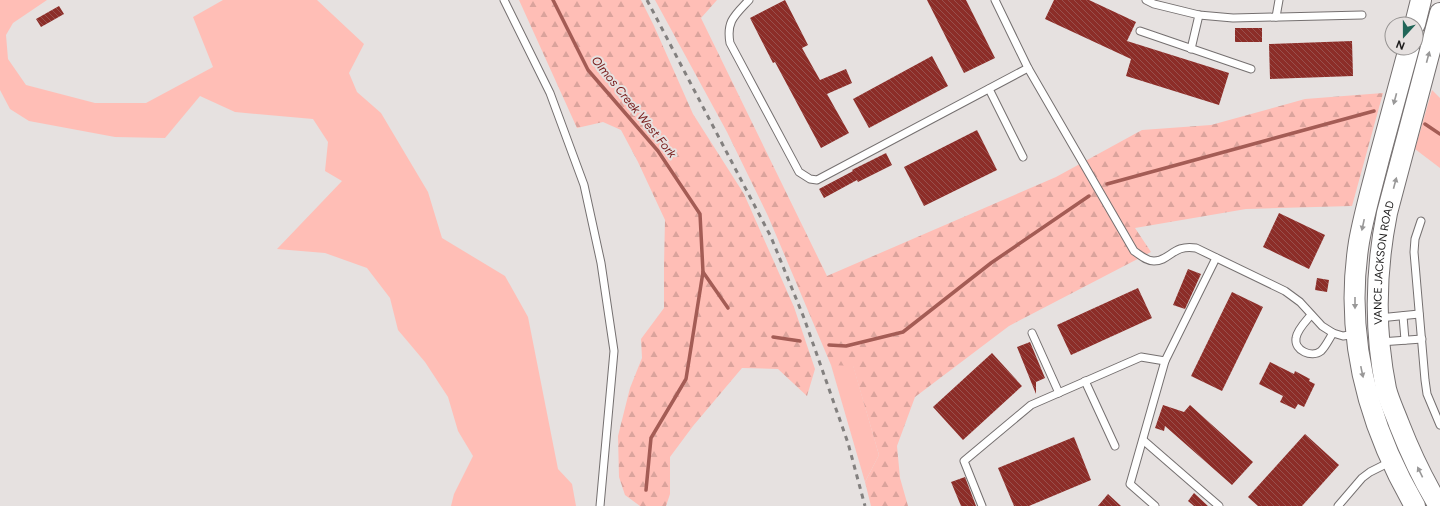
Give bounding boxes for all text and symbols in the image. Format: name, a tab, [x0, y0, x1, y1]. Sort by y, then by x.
north arrow	[1384, 16, 1424, 56]
text: N	[1394, 37, 1407, 52]
one-way arrow	[1425, 51, 1431, 63]
water label: Olmos Creek West Fork	[589, 53, 680, 162]
one-way arrow	[1392, 93, 1398, 105]
one-way arrow	[1392, 177, 1398, 189]
street label: VANCE JACKSON ROAD	[1371, 199, 1397, 325]
one-way arrow	[1359, 219, 1365, 231]
one-way arrow	[1352, 297, 1358, 310]
one-way arrow	[1359, 366, 1365, 378]
one-way arrow	[1417, 466, 1423, 477]

